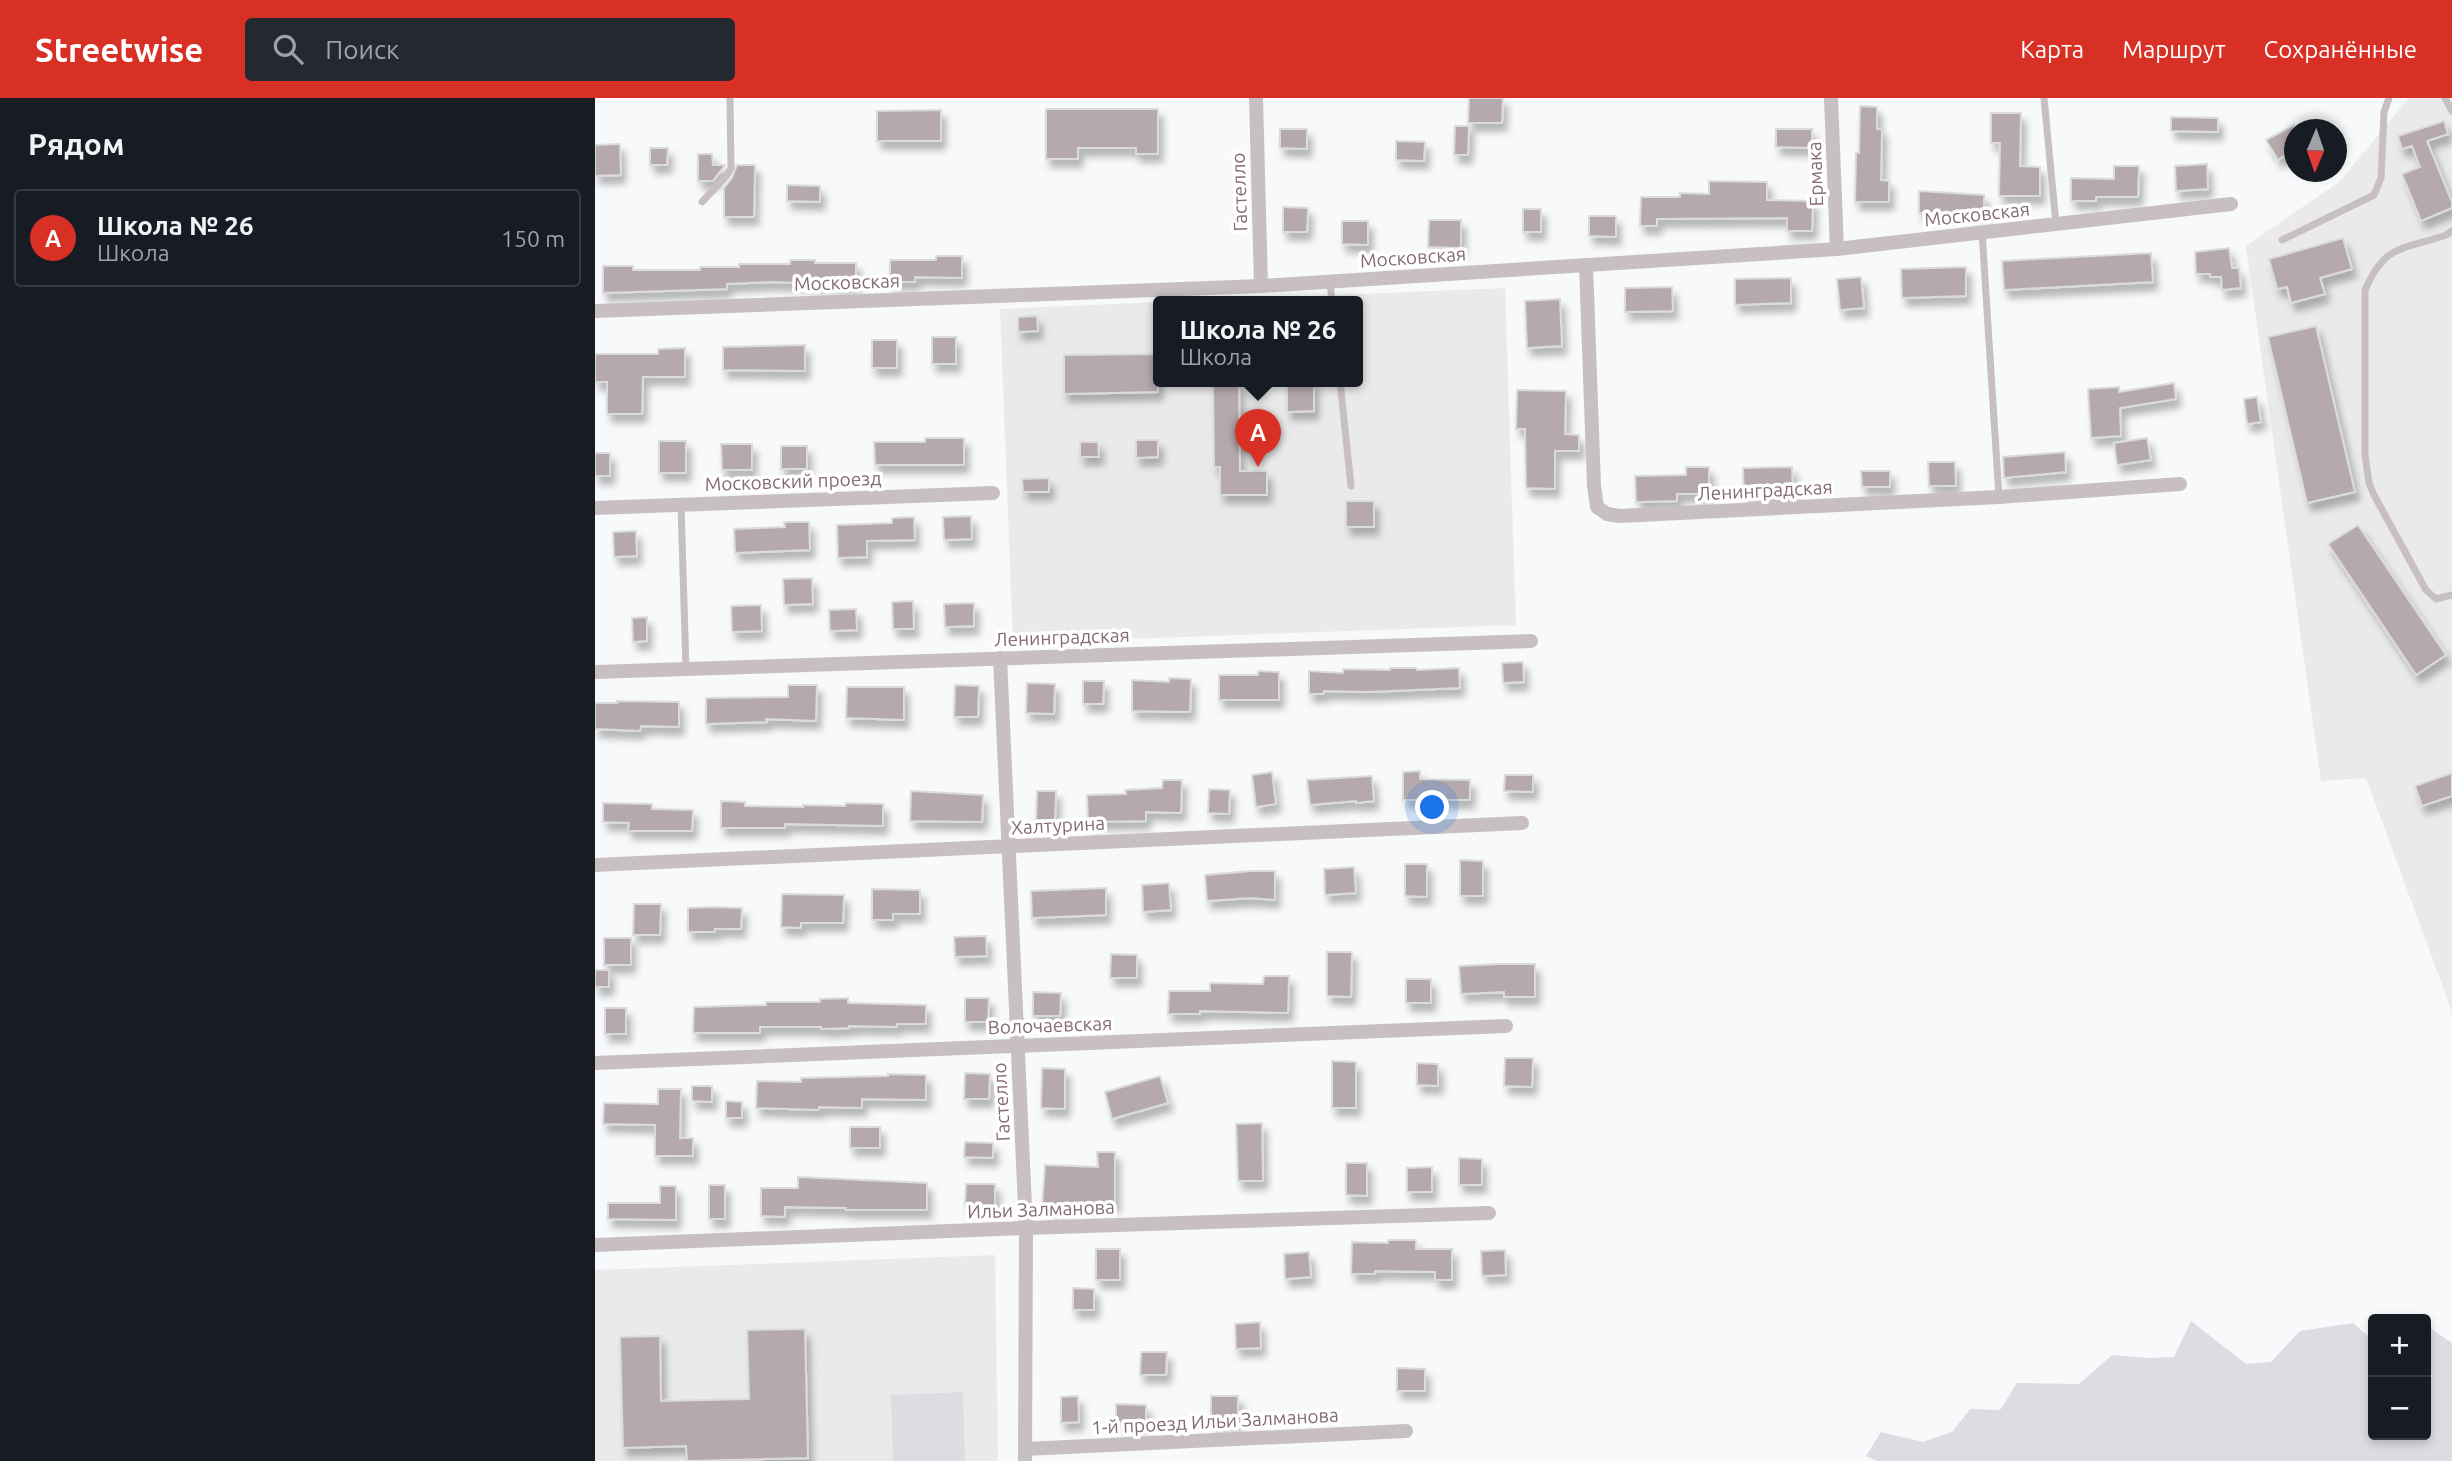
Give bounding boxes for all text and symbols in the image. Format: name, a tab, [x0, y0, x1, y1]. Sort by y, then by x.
search box	[245, 18, 735, 81]
icon: search	[269, 30, 307, 68]
text: Streetwise	[35, 31, 203, 68]
text: Поиск	[325, 35, 399, 64]
text: Карта	[2020, 36, 2084, 63]
text: Маршрут	[2122, 36, 2226, 63]
text: Сохранённые	[2264, 36, 2417, 63]
north arrow	[2284, 119, 2347, 182]
text: Рядом	[28, 127, 124, 161]
street label: Ермака	[1803, 141, 1827, 207]
street label: Гастелло	[1227, 152, 1251, 232]
street label: Московская	[1923, 198, 2031, 230]
text: Школа № 26	[97, 211, 254, 240]
text: A	[45, 226, 61, 251]
text: 150 m	[501, 226, 565, 251]
text: Школа	[97, 240, 169, 265]
street label: Московская	[1359, 242, 1467, 272]
street label: Московская	[794, 269, 900, 295]
popup	[1153, 296, 1363, 387]
text: Школа № 26	[1180, 315, 1336, 344]
text: Школа	[1180, 344, 1252, 369]
pin: A	[1235, 409, 1281, 467]
street label: Московский проезд	[704, 467, 882, 495]
street label: Ленинградская	[1697, 475, 1833, 505]
street label: Ленинградская	[994, 624, 1130, 650]
your location	[1415, 790, 1449, 824]
street label: Халтурина	[1011, 812, 1105, 838]
street label: Волочаевская	[987, 1012, 1113, 1038]
street label: Гастелло	[988, 1062, 1014, 1142]
street label: Ильи Залманова	[967, 1195, 1115, 1223]
map controls	[2368, 1314, 2431, 1440]
button: +	[2368, 1314, 2431, 1377]
button: −	[2368, 1377, 2431, 1440]
street label: 1-й проезд Ильи Залманова	[1091, 1404, 1339, 1438]

